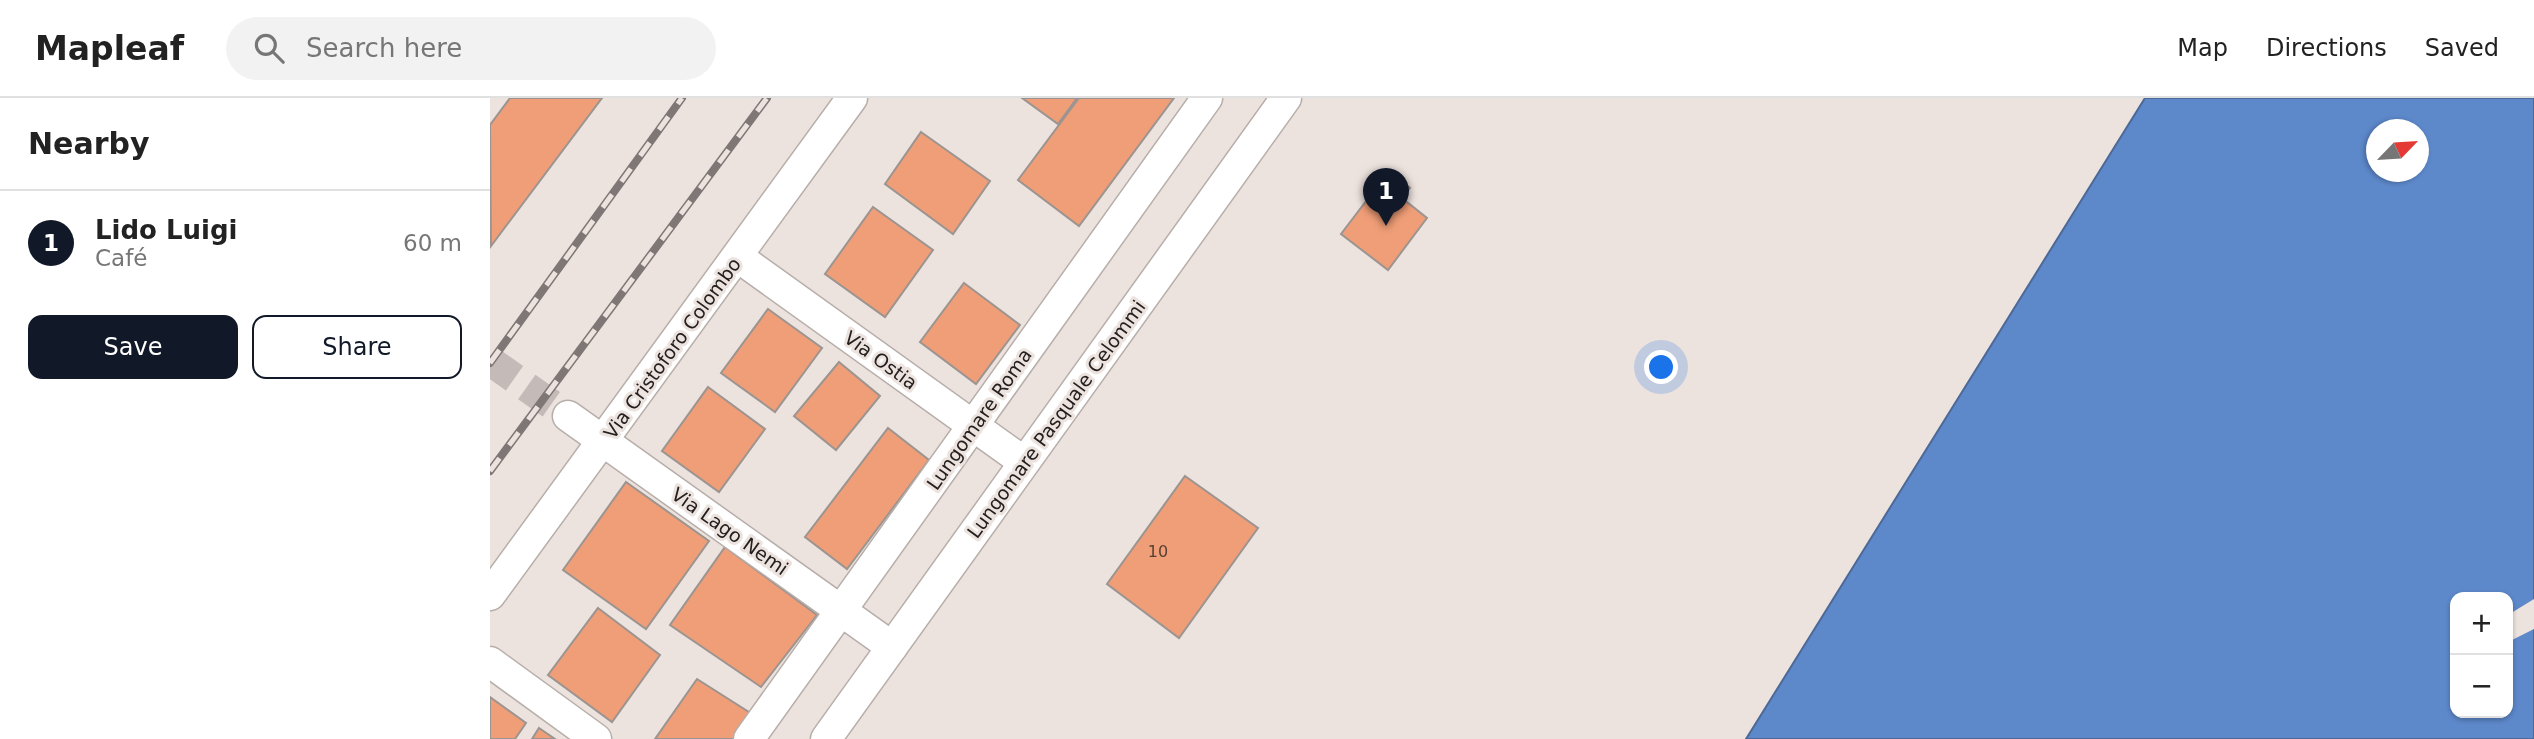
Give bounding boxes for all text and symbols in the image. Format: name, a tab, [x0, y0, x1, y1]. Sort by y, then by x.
search box	[226, 17, 716, 80]
text: Mapleaf	[35, 29, 184, 68]
icon: search	[250, 29, 288, 67]
text: Search here	[306, 33, 462, 63]
text: Map	[2177, 34, 2228, 62]
text: Directions	[2266, 34, 2387, 62]
text: Saved	[2425, 34, 2499, 62]
north arrow	[2366, 119, 2429, 182]
text: Nearby	[28, 126, 150, 161]
pin: 1	[1363, 168, 1409, 226]
text: Lido Luigi	[95, 215, 238, 245]
text: 1	[43, 230, 59, 256]
text: 60 m	[403, 230, 462, 256]
text: Café	[95, 245, 147, 271]
street label: Via Cristoforo Colombo	[599, 253, 745, 443]
street label: Lungomare Pasquale Celommi	[962, 296, 1150, 542]
button: Save	[28, 315, 238, 379]
button: Share	[252, 315, 462, 379]
street label: Via Ostia	[840, 326, 922, 394]
street label: Lungomare Roma	[922, 344, 1036, 494]
your location	[1644, 350, 1678, 384]
street label: Via Lago Nemi	[668, 483, 792, 579]
house number: 10	[1148, 542, 1168, 561]
map controls	[2450, 592, 2513, 718]
button: +	[2450, 592, 2513, 655]
button: −	[2450, 655, 2513, 718]

